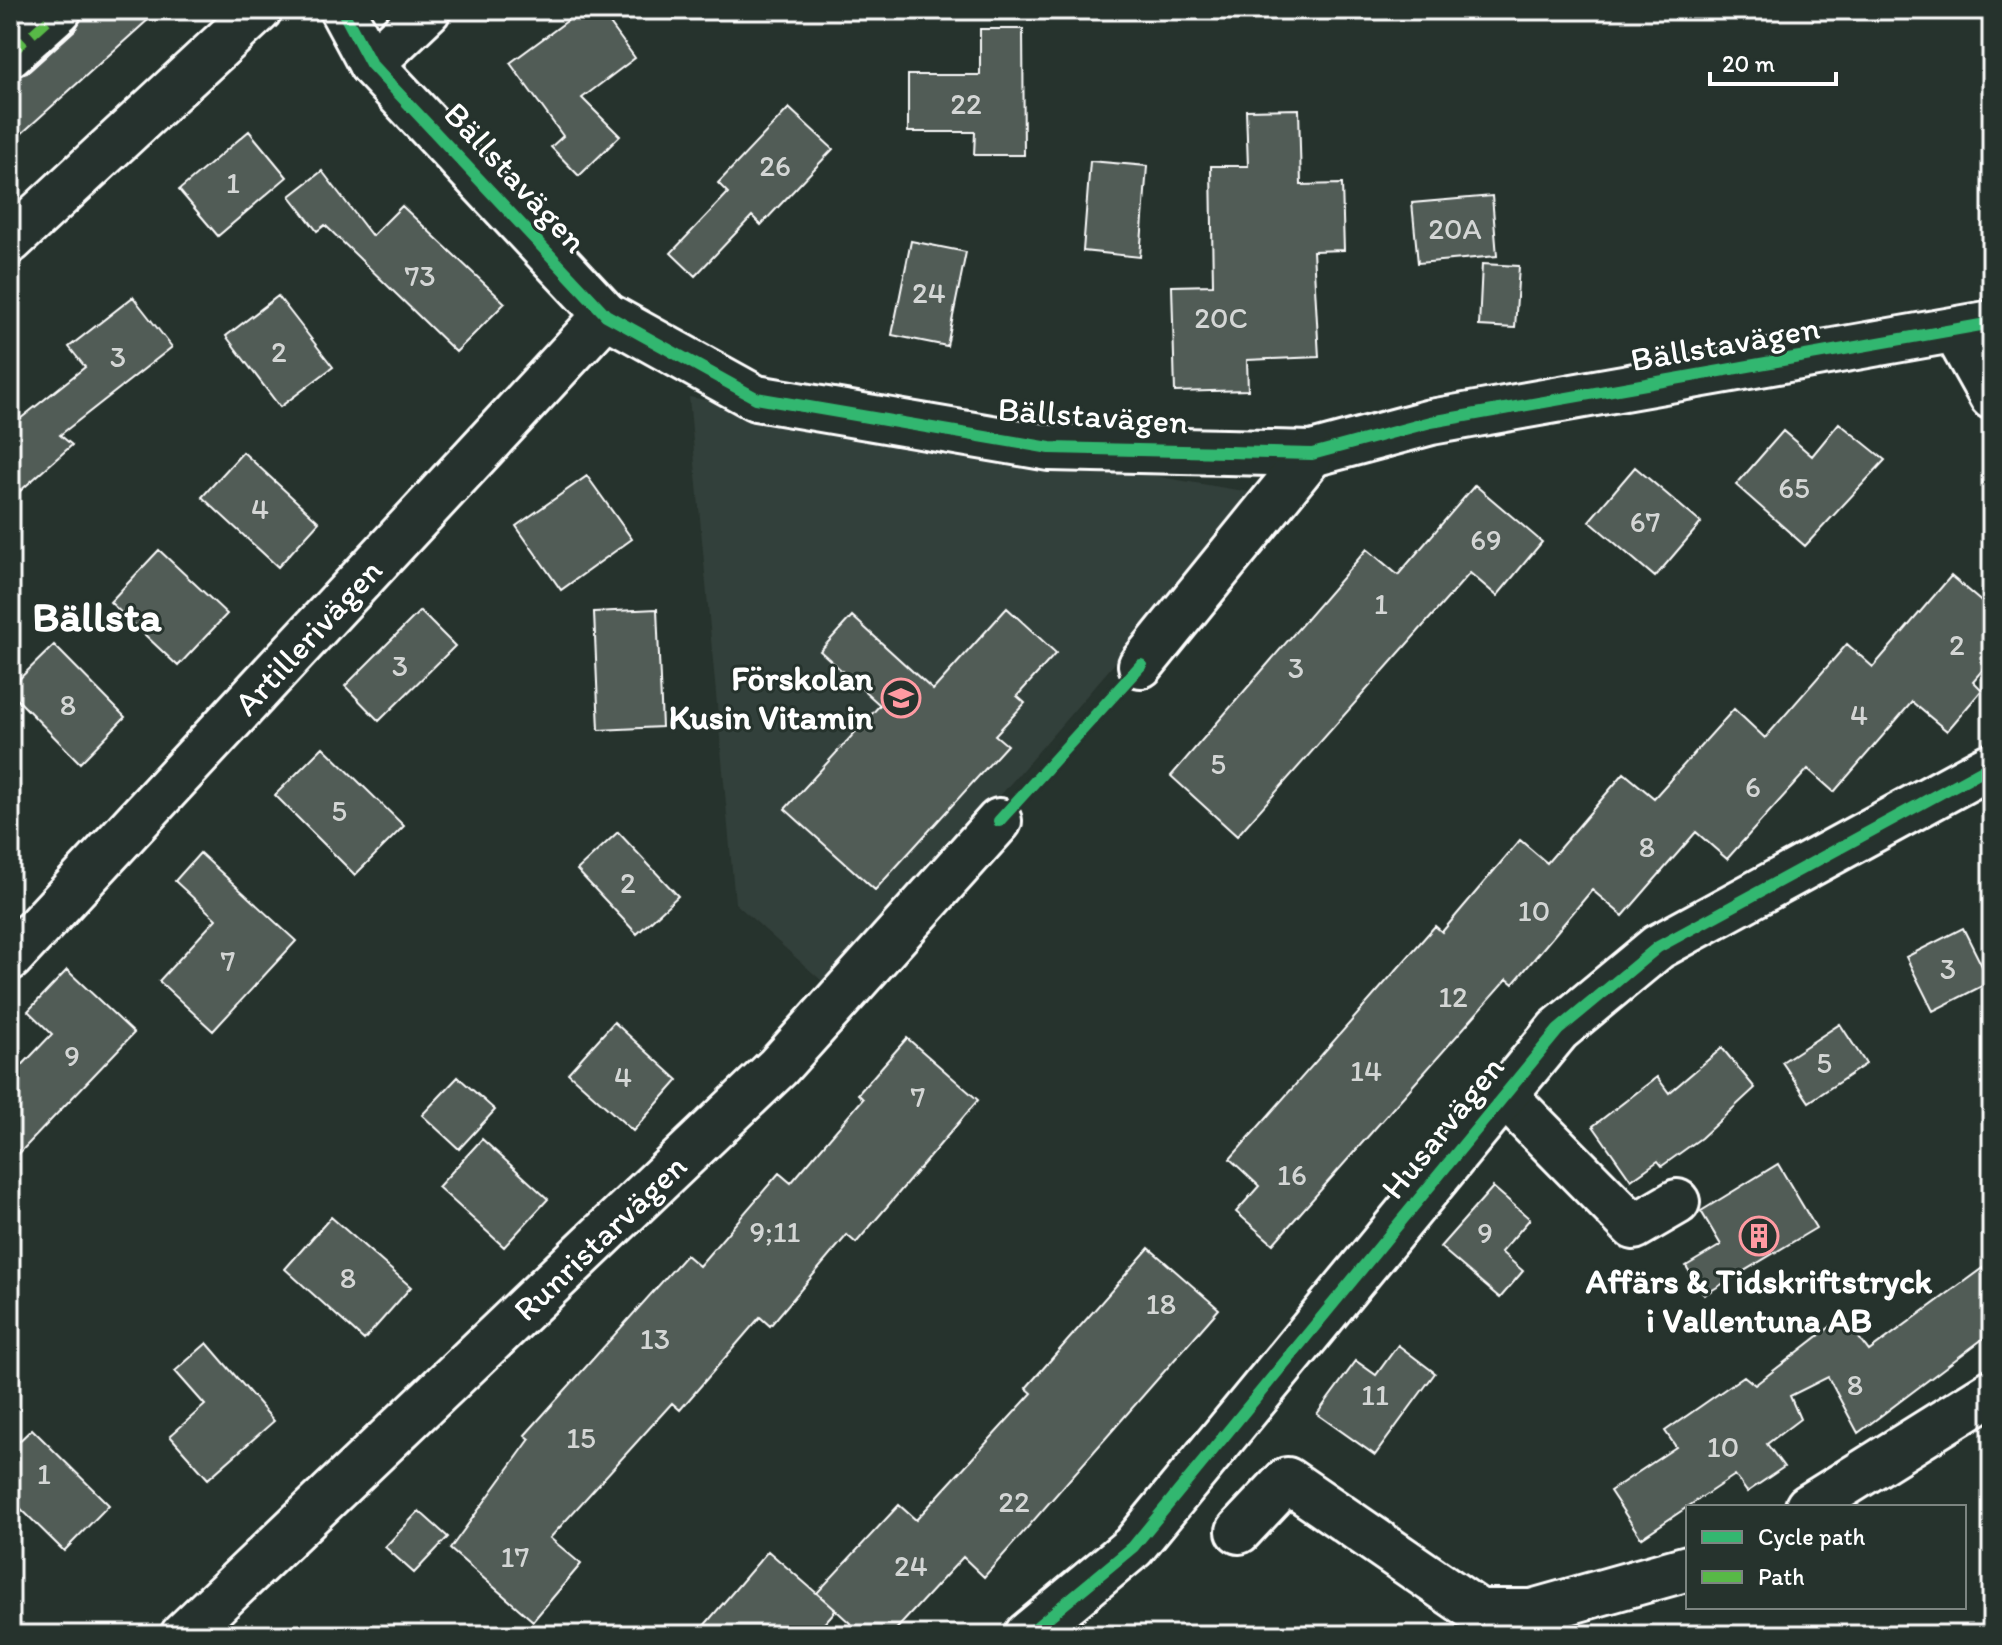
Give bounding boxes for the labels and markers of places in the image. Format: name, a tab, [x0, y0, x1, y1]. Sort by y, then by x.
place label: Förskolan Kusin Vitamin	[669, 658, 874, 738]
school or university icon: Förskolan Kusin Vitamin	[880, 677, 922, 719]
building icon: Affärs & Tidskriftstryck i Vallentuna AB	[1738, 1215, 1780, 1257]
place label: Affärs & Tidskriftstryck i Vallentuna AB	[1586, 1261, 1933, 1341]

